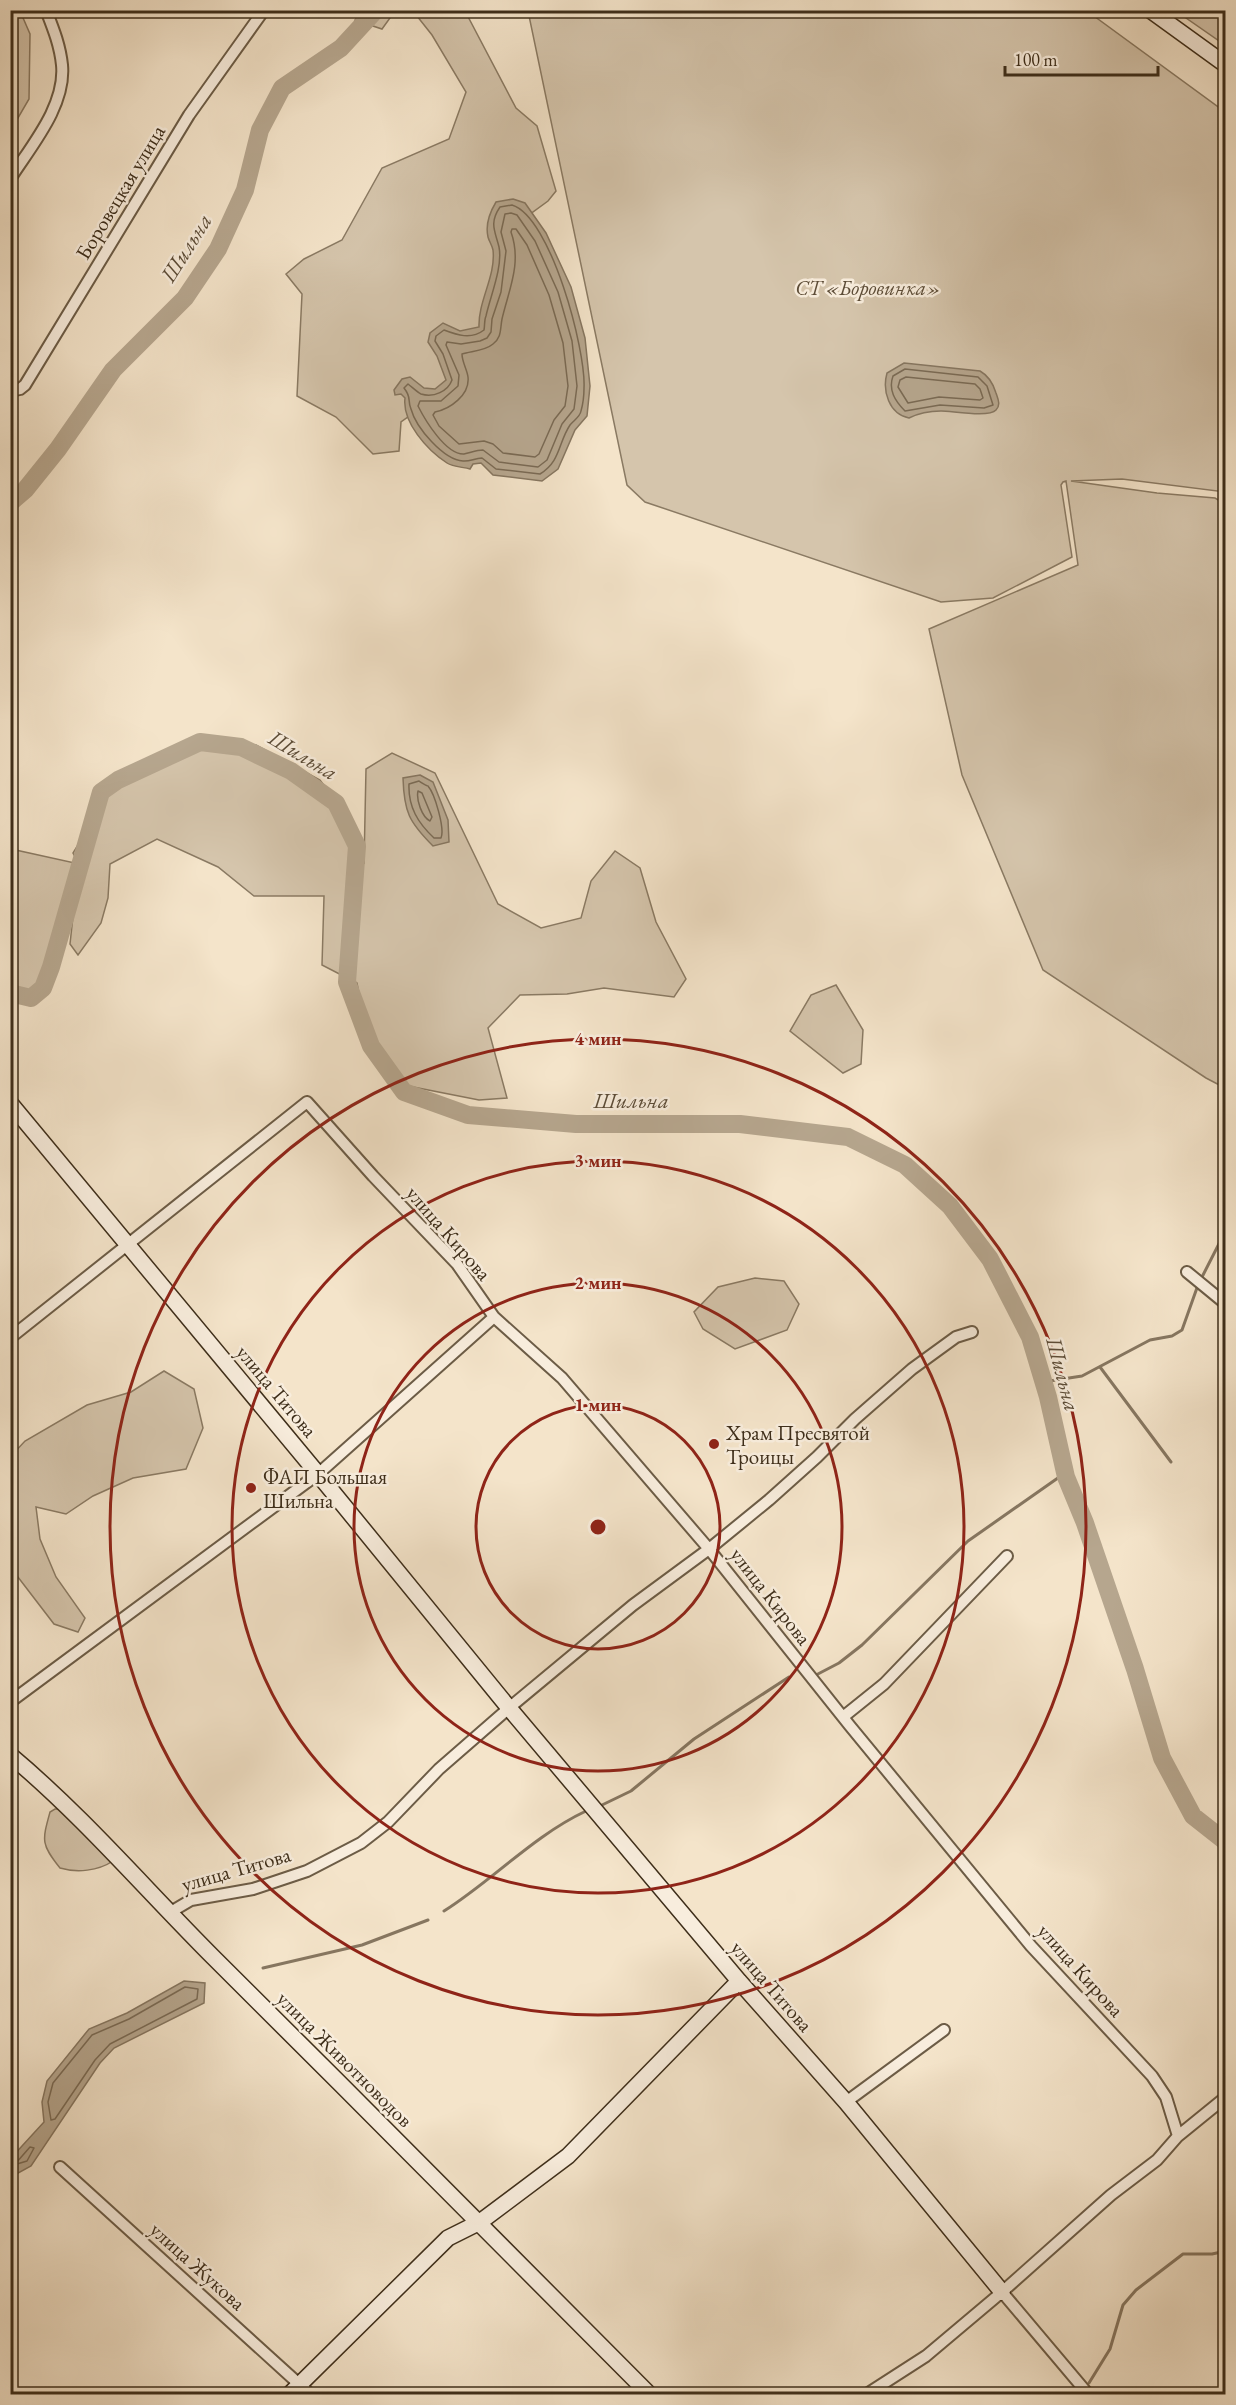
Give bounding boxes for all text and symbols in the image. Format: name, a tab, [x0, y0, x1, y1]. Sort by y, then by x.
scale bar	[1005, 39, 1158, 77]
text: 100 m	[1014, 48, 1058, 71]
street label: Боровецкая улица	[69, 119, 171, 264]
water label: Шильна	[153, 208, 218, 289]
park label: СТ «Боровинка»	[795, 274, 941, 301]
water label: Шильна	[262, 723, 343, 787]
text: 4 мин	[575, 1027, 622, 1050]
water label: Шильна	[592, 1086, 669, 1115]
text: 3 мин	[575, 1149, 622, 1172]
street label: улица Кирова	[401, 1180, 498, 1286]
text: 2 мин	[575, 1271, 622, 1294]
water label: Шильна	[1039, 1333, 1087, 1414]
street label: улица Титова	[230, 1339, 324, 1443]
text: 1 мин	[575, 1393, 622, 1416]
place label: Храм Пресвятой Троицы	[725, 1419, 870, 1470]
marker: Храм Пресвятой Троицы	[707, 1437, 721, 1451]
place label: ФАП Большая Шильна	[263, 1463, 387, 1514]
marker: ФАП Большая Шильна	[244, 1481, 258, 1495]
centre of rings	[588, 1517, 608, 1537]
street label: улица Кирова	[724, 1542, 818, 1651]
street label: улица Титова	[178, 1840, 294, 1897]
street label: улица Кирова	[1032, 1918, 1131, 2023]
street label: улица Титова	[725, 1935, 820, 2038]
street label: улица Животноводов	[271, 1985, 419, 2133]
street label: улица Жукова	[145, 2216, 252, 2316]

